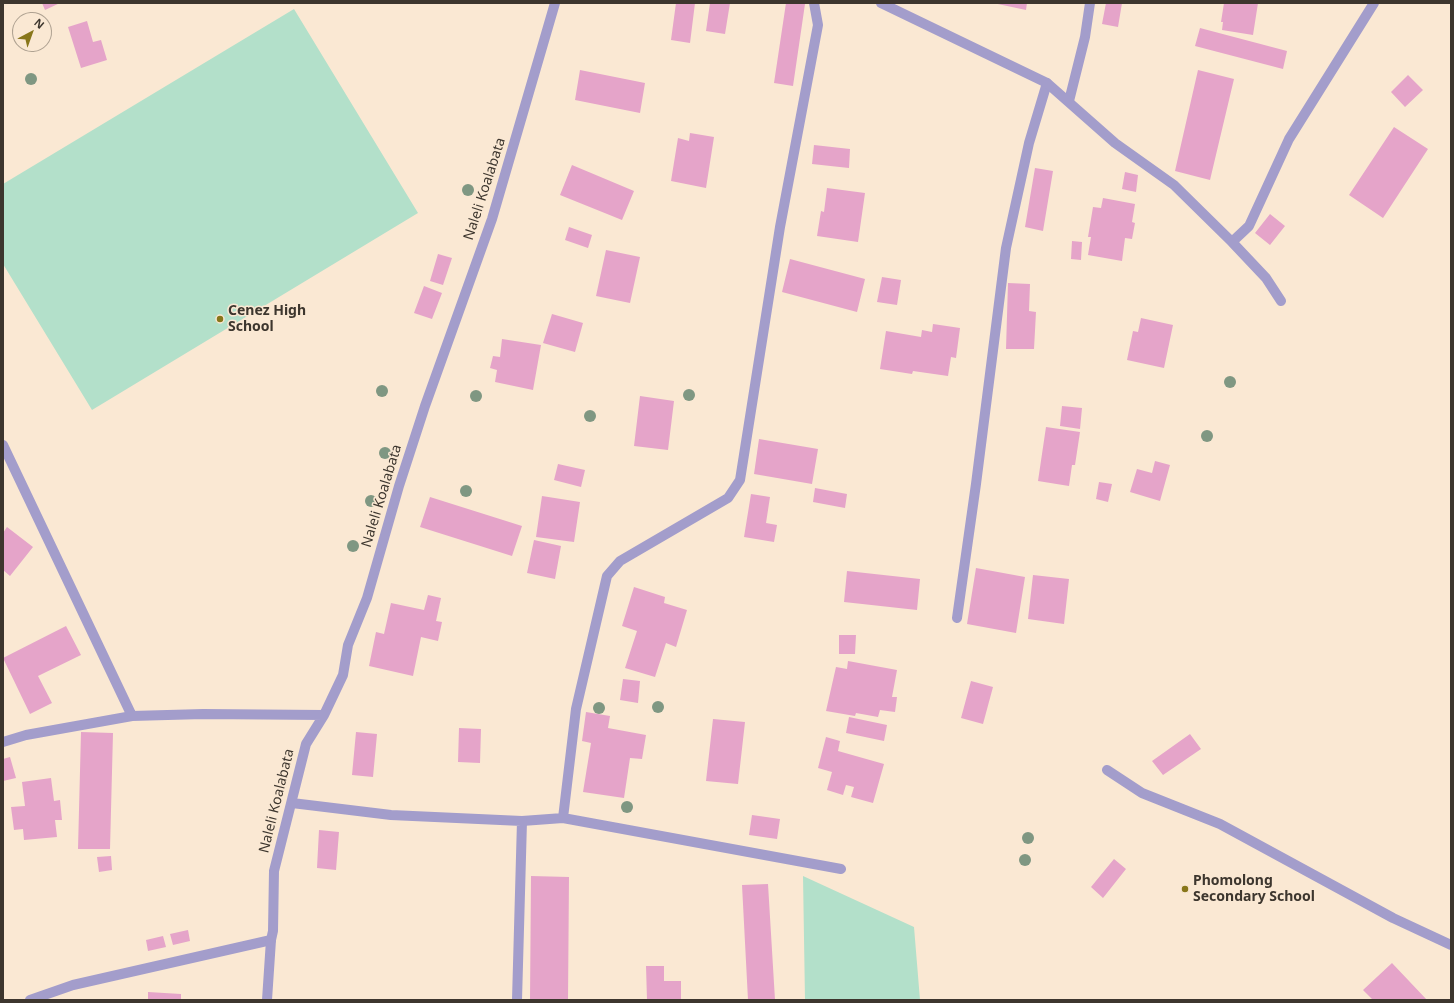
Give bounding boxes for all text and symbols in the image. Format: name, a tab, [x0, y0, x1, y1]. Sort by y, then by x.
north arrow	[12, 12, 52, 52]
text: N	[31, 15, 48, 32]
street label: Naleli Koalabata	[461, 136, 509, 242]
place label: Cenez High School	[228, 303, 306, 336]
marker: Cenez High School	[215, 314, 225, 324]
street label: Naleli Koalabata	[358, 443, 406, 549]
street label: Naleli Koalabata	[256, 747, 298, 855]
place label: Phomolong Secondary School	[1193, 873, 1315, 906]
marker: Phomolong Secondary School	[1180, 884, 1190, 894]

